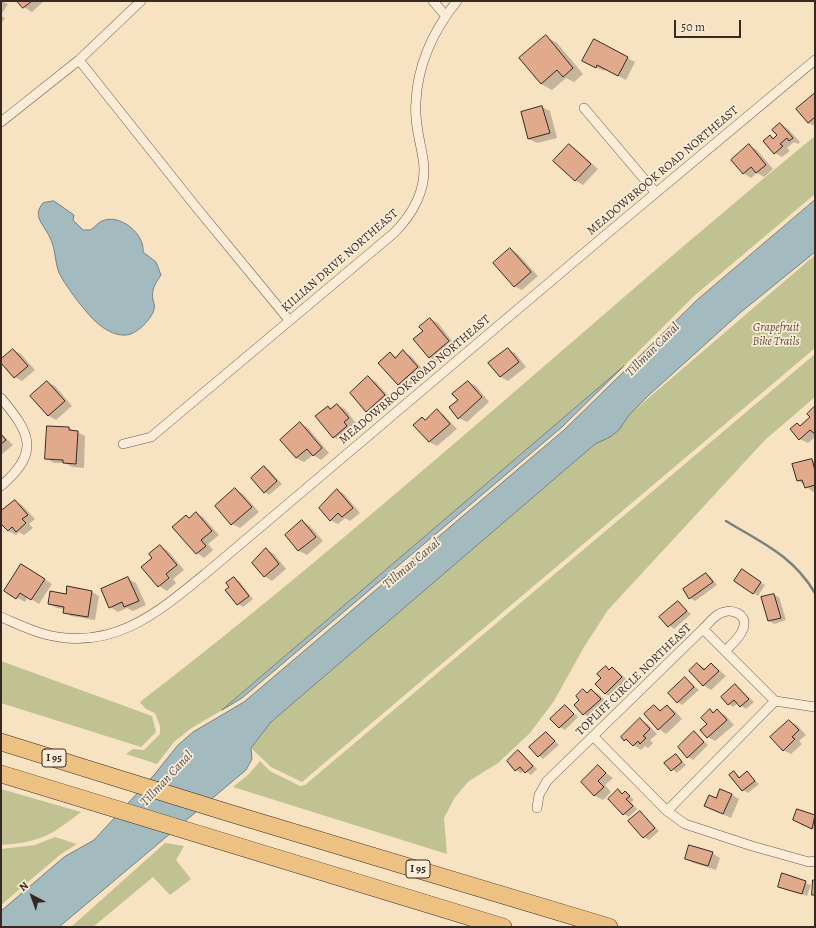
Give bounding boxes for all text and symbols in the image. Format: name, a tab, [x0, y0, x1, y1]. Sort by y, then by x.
scale bar	[676, 12, 743, 38]
text: 50 m	[681, 19, 705, 35]
street label: MEADOWBROOK ROAD NORTHEAST	[585, 104, 741, 238]
street label: KILLIAN DRIVE NORTHEAST	[279, 207, 401, 315]
street label: MEADOWBROOK ROAD NORTHEAST	[337, 313, 493, 447]
water label: Tillman Canal	[623, 320, 683, 380]
park label: Grapefruit Bike Trails	[752, 321, 800, 349]
water label: Tillman Canal	[380, 536, 444, 592]
street label: TOPLIFF CIRCLE NORTHEAST	[573, 621, 695, 739]
water label: Tillman Canal	[137, 748, 197, 810]
road number: I 95	[42, 749, 66, 767]
road number: I 95	[406, 860, 430, 878]
north arrow	[12, 876, 52, 916]
text: N	[16, 878, 32, 895]

